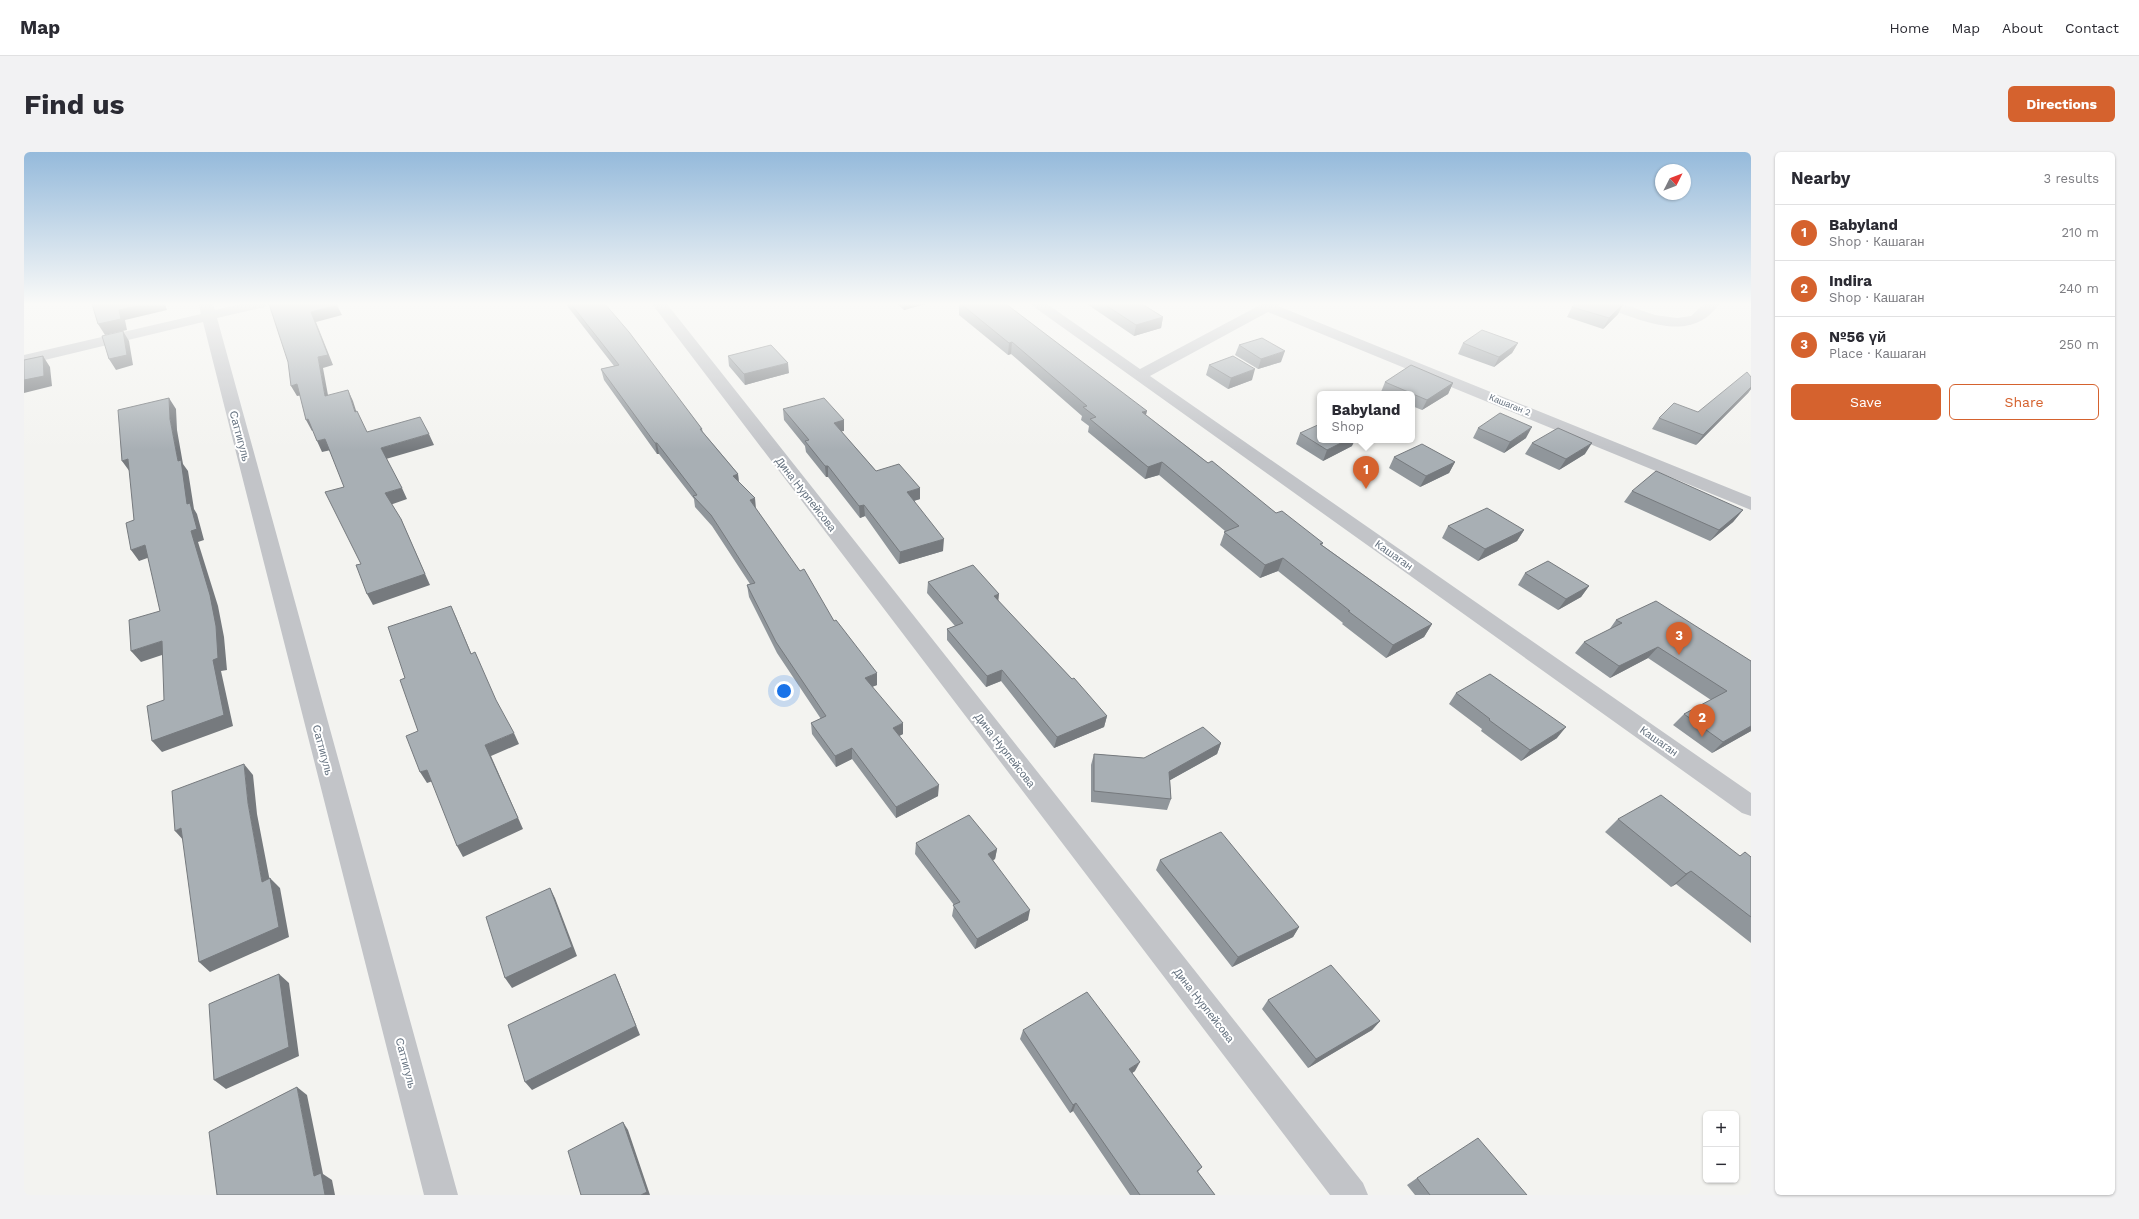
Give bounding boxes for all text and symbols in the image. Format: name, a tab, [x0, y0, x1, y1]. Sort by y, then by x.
text: Map	[20, 16, 60, 39]
text: Home	[1889, 20, 1929, 36]
text: Map	[1951, 20, 1980, 36]
text: About	[2002, 20, 2043, 36]
text: Contact	[2065, 20, 2119, 36]
button: Directions	[2008, 86, 2115, 122]
text: Find us	[24, 88, 124, 121]
north arrow	[1655, 164, 1691, 200]
text: Nearby	[1791, 168, 1850, 188]
text: 3 results	[2044, 171, 2099, 186]
text: Babyland	[1829, 216, 1898, 234]
text: 1	[1801, 225, 1807, 240]
text: 210 m	[2061, 225, 2099, 240]
text: Shop · Кашаган	[1829, 234, 1924, 249]
text: Indira	[1829, 272, 1872, 290]
text: 2	[1800, 281, 1808, 296]
text: 240 m	[2059, 281, 2099, 296]
text: Shop · Кашаган	[1829, 290, 1924, 305]
text: №56 үй	[1829, 328, 1886, 346]
text: 3	[1800, 337, 1808, 352]
text: 250 m	[2059, 337, 2099, 352]
text: Place · Кашаган	[1829, 346, 1926, 361]
button: Save	[1791, 384, 1941, 420]
button: Share	[1949, 384, 2099, 420]
popup	[1317, 391, 1415, 443]
street label: Кашаган 2	[1488, 392, 1532, 418]
text: Babyland	[1332, 401, 1400, 419]
street label: Саттигуль	[227, 410, 253, 463]
text: Shop	[1332, 419, 1364, 434]
street label: Дина Нурпейсова	[773, 455, 839, 535]
pin: 1	[1353, 456, 1379, 489]
street label: Кашаган	[1372, 538, 1415, 573]
pin: 3	[1666, 622, 1692, 655]
your location	[774, 681, 794, 701]
pin: 2	[1689, 704, 1715, 737]
street label: Дина Нурпейсова	[972, 711, 1038, 791]
street label: Саттигуль	[310, 724, 336, 777]
street label: Кашаган	[1637, 724, 1680, 759]
street label: Дина Нурпейсова	[1171, 966, 1237, 1046]
street label: Саттигуль	[393, 1037, 419, 1090]
map controls	[1703, 1111, 1739, 1183]
button: +	[1703, 1111, 1739, 1147]
button: −	[1703, 1147, 1739, 1183]

